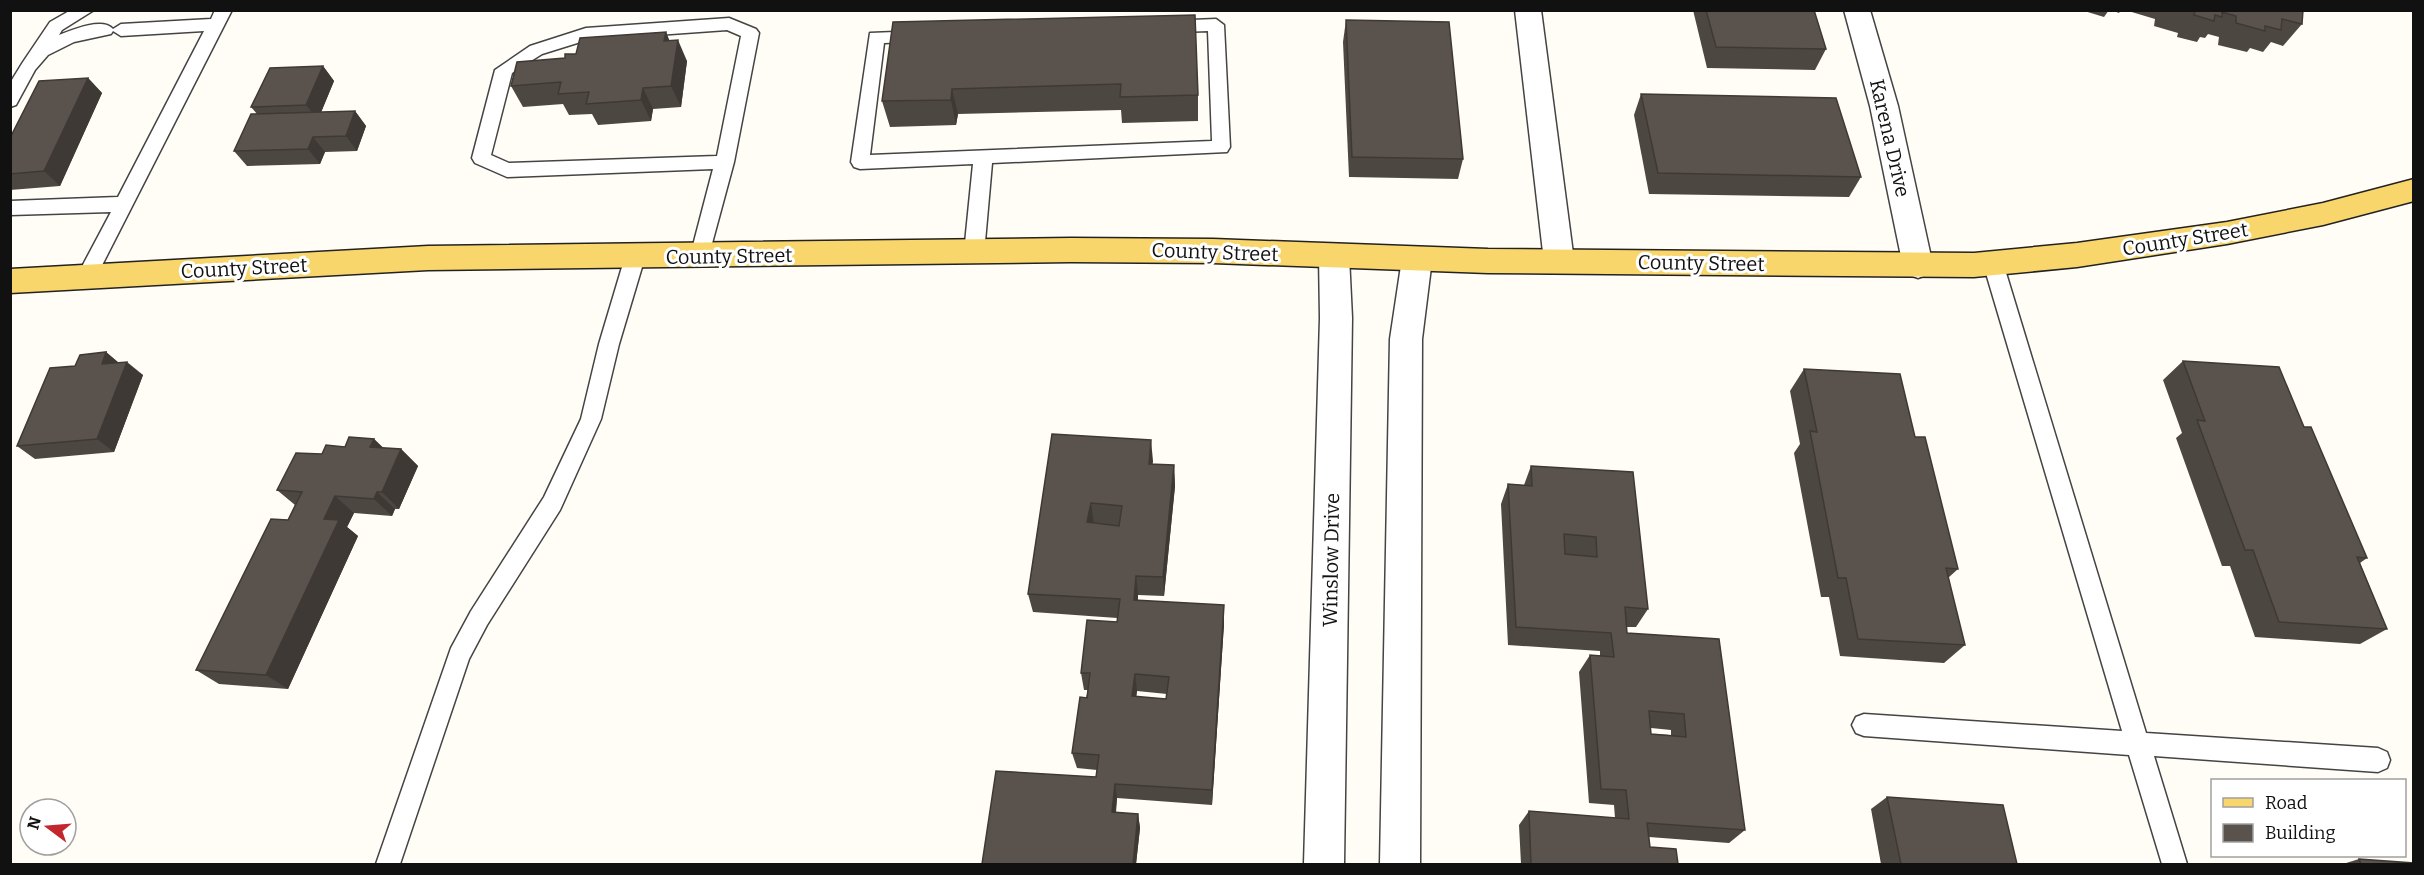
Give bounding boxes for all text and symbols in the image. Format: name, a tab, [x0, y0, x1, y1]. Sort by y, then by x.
street label: Karena Drive	[1865, 77, 1915, 199]
street label: County Street	[2120, 217, 2250, 261]
street label: County Street	[1151, 238, 1279, 266]
street label: County Street	[665, 243, 793, 269]
street label: County Street	[1637, 250, 1765, 276]
street label: County Street	[180, 253, 308, 283]
street label: Winslow Drive	[1318, 493, 1344, 627]
legend	[2211, 779, 2406, 857]
text: Road	[2265, 792, 2308, 814]
north arrow	[18, 797, 78, 857]
text: N	[23, 814, 45, 832]
text: Building	[2265, 822, 2336, 844]

